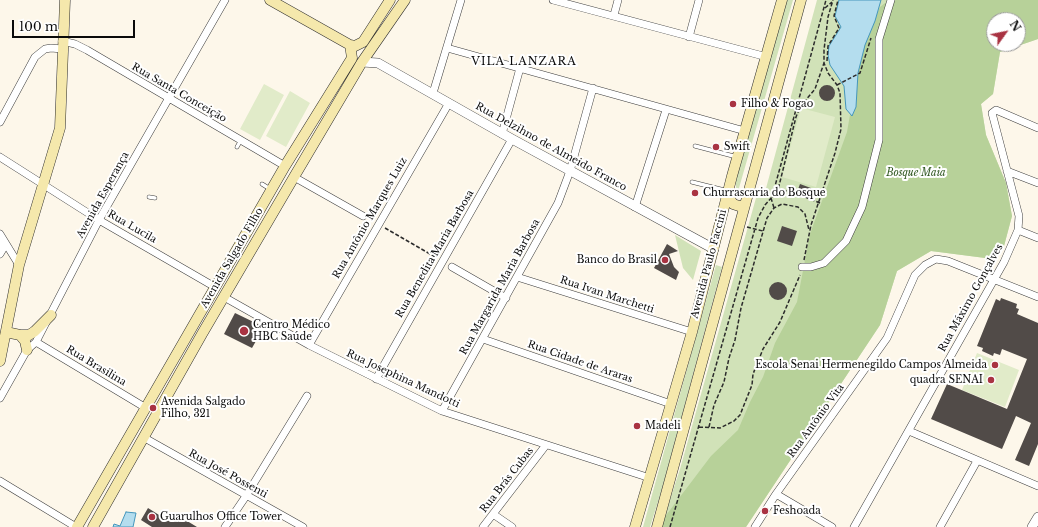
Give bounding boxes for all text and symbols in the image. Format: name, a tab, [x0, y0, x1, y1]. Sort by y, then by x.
scale bar	[14, 12, 137, 38]
north arrow	[986, 12, 1026, 52]
text: N	[1007, 18, 1024, 34]
text: 100 m	[19, 19, 58, 34]
district label: VILA LANZARA	[471, 55, 577, 69]
street label: Rua Santa Conceição	[129, 61, 229, 125]
place label: Filho & Fogao	[741, 98, 813, 110]
marker: Filho & Fogao	[728, 99, 738, 109]
street label: Rua Delzihno de Almeido Franco	[473, 100, 629, 194]
place label: Swift	[724, 141, 750, 153]
marker: Swift	[711, 142, 721, 152]
street label: Avenida Esperança	[74, 150, 132, 240]
street label: Rua Antônio Marques Luiz	[330, 155, 410, 281]
park label: Bosque Maia	[886, 167, 946, 179]
place label: Churrascaria do Bosque	[703, 187, 826, 199]
street label: Rua Benedita Maria Barbosa	[393, 188, 477, 320]
marker: Churrascaria do Bosque	[690, 188, 700, 198]
street label: Avenida Salgado Filho	[198, 206, 266, 310]
street label: Rua Lucila	[105, 208, 159, 246]
street label: Avenida Paulo Faccini	[689, 208, 729, 320]
street label: Rua Margarida Maria Barbosa	[458, 217, 542, 357]
street label: Rua Máximo Gonçalves	[936, 242, 1006, 354]
place label: Banco do Brasil	[577, 254, 657, 266]
marker: Banco do Brasil	[660, 255, 670, 265]
street label: Rua Ivan Marchetti	[558, 274, 656, 316]
place label: Centro Médico HBC Saúde	[253, 319, 330, 342]
marker: Centro Médico HBC Saúde	[238, 325, 250, 337]
street label: Rua Cidade de Araras	[526, 338, 634, 386]
street label: Rua Brasilina	[64, 343, 128, 389]
street label: Rua Josephina Mandotti	[345, 347, 461, 411]
place label: Escola Senai Hermenegildo Campos Almeida	[755, 359, 987, 371]
marker: Escola Senai Hermenegildo Campos Almeida	[990, 360, 1000, 370]
place label: quadra SENAI	[910, 374, 983, 386]
marker: quadra SENAI	[986, 375, 996, 385]
street label: Rua Antônio Vita	[785, 382, 847, 460]
place label: Avenida Salgado Filho, 321	[161, 396, 245, 420]
marker: Avenida Salgado Filho, 321	[148, 403, 158, 413]
place label: Madeli	[645, 420, 681, 432]
marker: Madeli	[632, 421, 642, 431]
street label: Rua Brás Cubas	[478, 445, 536, 515]
street label: Rua José Possenti	[186, 447, 270, 501]
place label: Feshoada	[773, 505, 821, 517]
marker: Feshoada	[760, 506, 770, 516]
place label: Guarulhos Office Tower	[160, 511, 282, 523]
marker: Guarulhos Office Tower	[147, 512, 157, 522]

